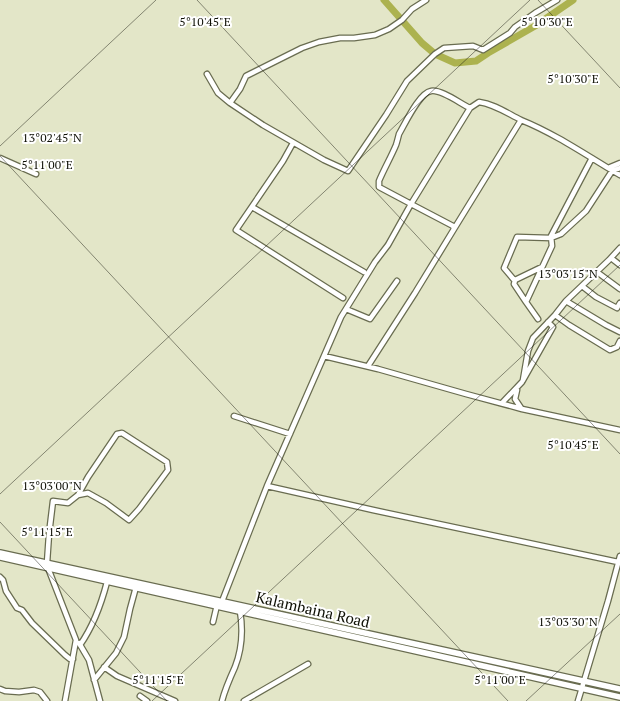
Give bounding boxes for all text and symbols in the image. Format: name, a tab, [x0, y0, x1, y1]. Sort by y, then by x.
text: 5°10'45"E	[179, 14, 231, 29]
text: 5°10'30"E	[521, 14, 573, 29]
text: 5°10'30"E	[547, 71, 599, 86]
text: 13°02'45"N	[22, 130, 82, 145]
text: 5°11'00"E	[21, 157, 73, 172]
text: 13°03'15"N	[538, 266, 598, 281]
text: 5°10'45"E	[547, 437, 599, 452]
text: 13°03'00"N	[22, 478, 82, 493]
text: 5°11'15"E	[21, 524, 73, 539]
street label: Kalambaina Road	[254, 586, 372, 632]
text: 13°03'30"N	[538, 614, 598, 629]
text: 5°11'15"E	[132, 672, 184, 687]
text: 5°11'00"E	[474, 672, 526, 687]

